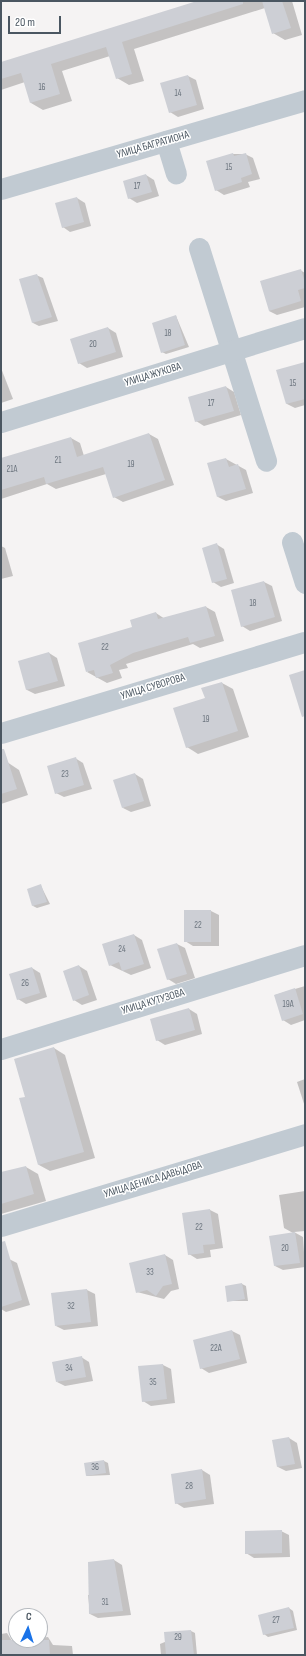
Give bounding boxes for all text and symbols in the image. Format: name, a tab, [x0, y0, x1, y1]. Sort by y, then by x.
scale bar	[10, 8, 63, 34]
text: 20 m	[15, 15, 35, 30]
house number: 16	[38, 83, 46, 93]
house number: 14	[175, 89, 181, 99]
street label: УЛИЦА БАГРАТИОНА	[115, 128, 191, 162]
house number: 15	[226, 163, 232, 173]
house number: 17	[134, 182, 140, 192]
house number: 18	[164, 329, 172, 339]
house number: 20	[89, 340, 97, 350]
street label: УЛИЦА ЖУКОВА	[123, 360, 183, 390]
house number: 15	[290, 379, 296, 389]
house number: 17	[208, 399, 214, 409]
house number: 21	[55, 456, 61, 466]
house number: 19	[127, 460, 135, 470]
house number: 21А	[7, 465, 17, 475]
house number: 18	[249, 599, 257, 609]
house number: 22	[101, 643, 109, 653]
street label: УЛИЦА СУВОРОВА	[119, 671, 187, 703]
house number: 19	[202, 715, 210, 725]
house number: 23	[61, 770, 69, 780]
house number: 22	[194, 921, 202, 931]
house number: 24	[118, 945, 126, 955]
house number: 26	[21, 979, 29, 989]
street label: УЛИЦА КУТУЗОВА	[120, 986, 186, 1018]
house number: 19А	[283, 1000, 293, 1010]
street label: УЛИЦА ДЕНИСА ДАВЫДОВА	[102, 1159, 204, 1201]
house number: 22	[195, 1223, 203, 1233]
house number: 20	[281, 1244, 289, 1254]
house number: 33	[146, 1268, 154, 1278]
house number: 32	[67, 1302, 75, 1312]
house number: 22А	[210, 1344, 222, 1354]
house number: 34	[65, 1364, 73, 1374]
house number: 35	[149, 1378, 157, 1388]
house number: 36	[91, 1463, 99, 1473]
house number: 28	[185, 1482, 193, 1492]
house number: 31	[102, 1598, 108, 1608]
north arrow	[8, 1608, 48, 1648]
text: С	[26, 1610, 32, 1623]
house number: 27	[272, 1616, 280, 1626]
house number: 29	[174, 1633, 182, 1643]

